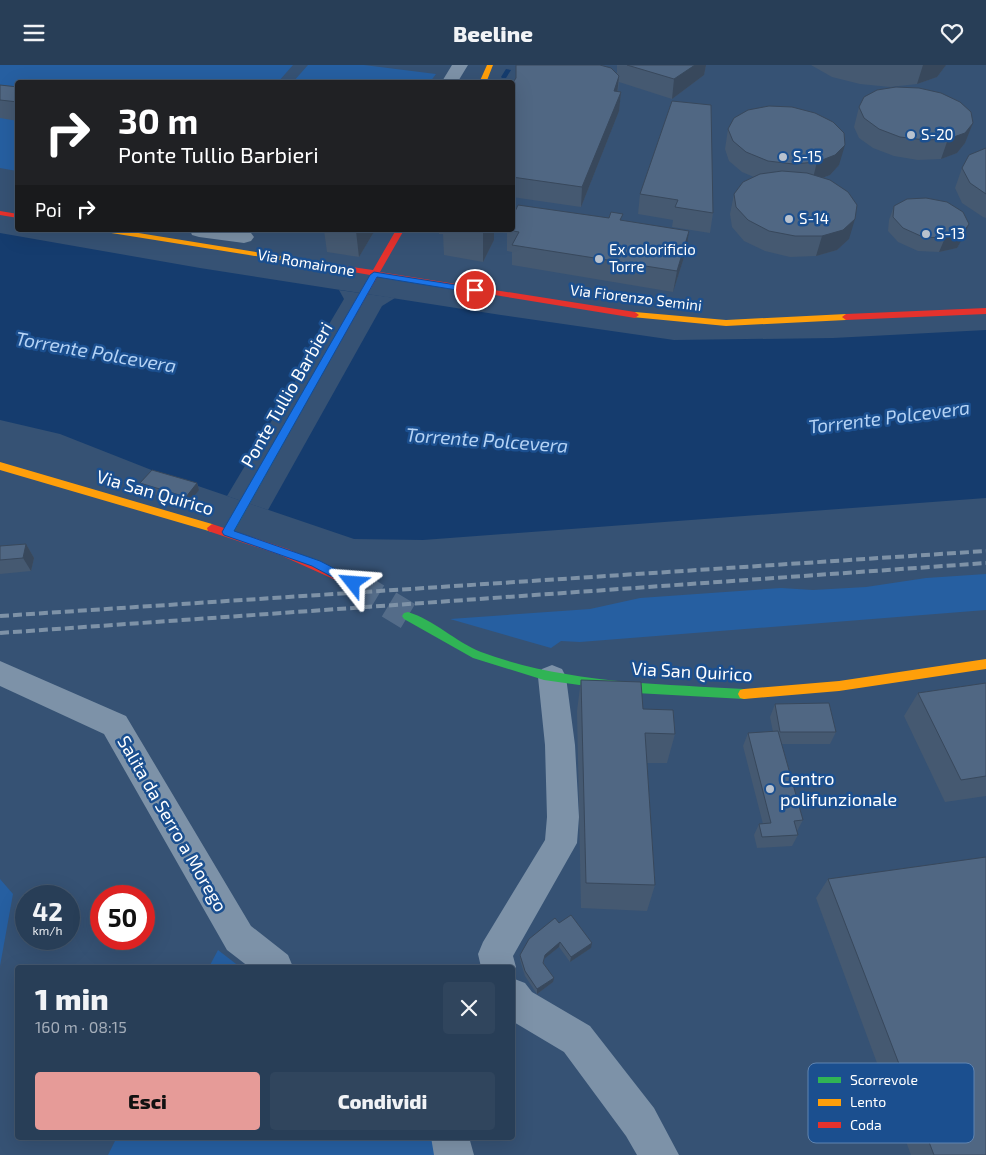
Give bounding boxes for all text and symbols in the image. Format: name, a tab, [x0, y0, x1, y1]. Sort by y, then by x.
icon: menu	[20, 19, 48, 47]
icon: heart	[938, 19, 966, 47]
text: Beeline	[453, 20, 533, 46]
text: 30 m	[118, 99, 198, 141]
icon: right	[35, 100, 100, 165]
place label: S-20	[921, 125, 954, 143]
marker: S-20	[905, 129, 917, 141]
text: Ponte Tullio Barbieri	[118, 141, 319, 167]
place label: S-15	[793, 147, 822, 165]
marker: S-15	[777, 151, 789, 163]
icon: right	[72, 195, 100, 223]
text: Poi	[35, 198, 62, 221]
place label: S-14	[799, 209, 829, 227]
marker: S-14	[783, 213, 795, 225]
place label: S-13	[936, 224, 965, 242]
marker: S-13	[920, 228, 932, 240]
place label: Ex colorificio Torre	[609, 240, 696, 275]
street label: Via Romairone	[256, 245, 356, 279]
marker: Ex colorificio Torre	[593, 253, 605, 265]
pin	[454, 269, 496, 311]
icon: arrive	[461, 276, 489, 304]
street label: Via Fiorenzo Semini	[569, 280, 703, 314]
street label: Ponte Tullio Barbieri	[236, 318, 337, 471]
water label: Torrente Polcevera	[14, 326, 178, 377]
water label: Torrente Polcevera	[807, 395, 971, 438]
water label: Torrente Polcevera	[405, 422, 569, 457]
street label: Via San Quirico	[94, 465, 217, 519]
position arrow	[326, 556, 378, 608]
street label: Via San Quirico	[631, 657, 753, 685]
street label: Salita da Serro a Morego	[113, 732, 232, 915]
place label: Centro polifunzionale	[780, 767, 897, 810]
marker: Centro polifunzionale	[764, 783, 776, 795]
speed limit sign: 50	[90, 885, 155, 950]
text: 42	[32, 896, 63, 926]
text: km/h	[33, 923, 62, 937]
text: 1 min	[35, 980, 109, 1016]
button: close	[443, 982, 495, 1034]
text: 160 m · 08:15	[35, 1017, 127, 1036]
legend	[808, 1063, 974, 1143]
text: Scorrevole	[850, 1071, 918, 1088]
button: Esci	[35, 1072, 260, 1130]
button: Condividi	[270, 1072, 495, 1130]
text: Lento	[850, 1093, 886, 1110]
text: Coda	[850, 1116, 882, 1133]

